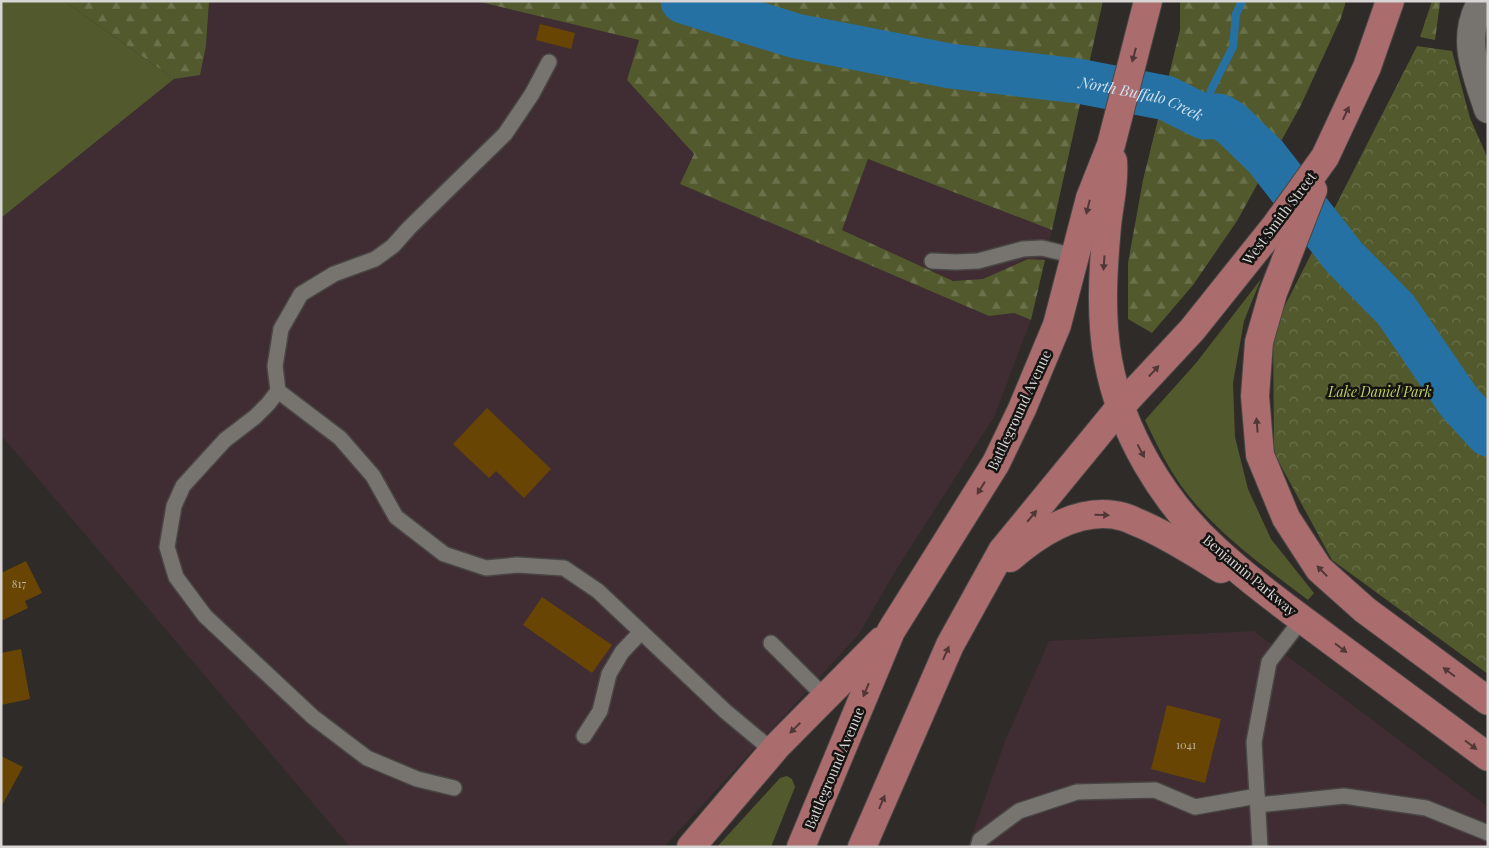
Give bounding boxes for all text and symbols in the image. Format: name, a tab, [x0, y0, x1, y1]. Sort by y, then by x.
one-way arrow	[1130, 48, 1138, 63]
water label: North Buffalo Creek	[1076, 71, 1207, 125]
one-way arrow	[1342, 106, 1350, 120]
street label: West Smith Street	[1237, 167, 1321, 269]
one-way arrow	[1084, 200, 1092, 215]
one-way arrow	[1100, 255, 1108, 271]
street label: Battleground Avenue	[983, 347, 1055, 473]
one-way arrow	[1148, 365, 1160, 377]
park label: Lake Daniel Park	[1327, 382, 1432, 401]
one-way arrow	[1253, 417, 1261, 433]
one-way arrow	[1137, 444, 1145, 458]
one-way arrow	[976, 482, 985, 495]
one-way arrow	[1026, 509, 1037, 522]
one-way arrow	[1095, 511, 1111, 519]
street label: Benjamin Parkway	[1199, 530, 1301, 620]
one-way arrow	[1316, 565, 1328, 577]
house number: 817	[12, 576, 27, 591]
one-way arrow	[1334, 643, 1348, 653]
one-way arrow	[943, 646, 951, 660]
one-way arrow	[1442, 667, 1456, 677]
one-way arrow	[862, 683, 870, 697]
street label: Battleground Avenue	[800, 704, 868, 832]
one-way arrow	[789, 722, 801, 734]
house number: 1041	[1176, 737, 1196, 752]
one-way arrow	[1464, 740, 1478, 750]
one-way arrow	[878, 795, 886, 809]

